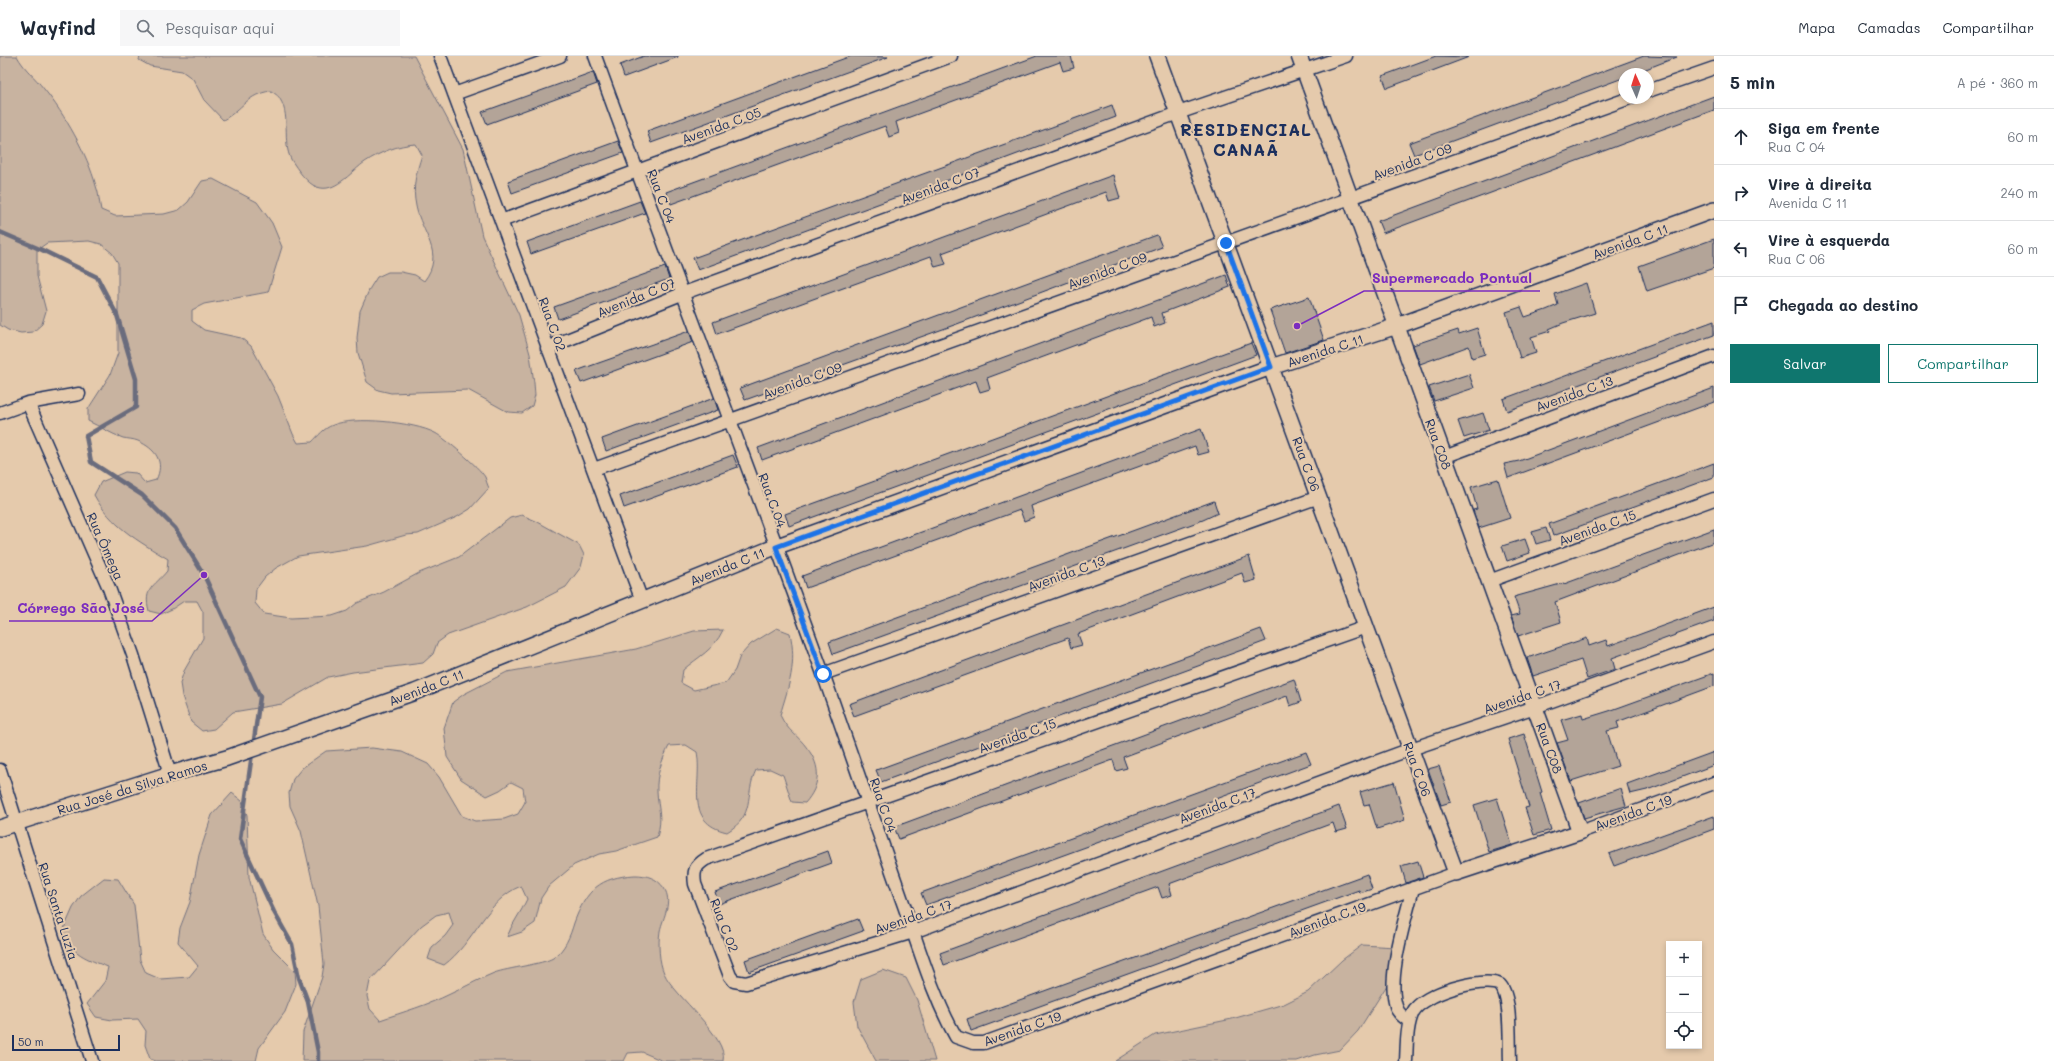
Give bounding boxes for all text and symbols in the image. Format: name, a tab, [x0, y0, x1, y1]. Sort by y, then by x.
search box	[120, 10, 400, 46]
text: Wayfind	[20, 15, 96, 40]
icon: search	[134, 17, 156, 39]
text: Pesquisar aqui	[166, 18, 275, 38]
text: Mapa	[1798, 18, 1836, 37]
text: Camadas	[1858, 18, 1921, 37]
text: Compartilhar	[1943, 18, 2034, 37]
north arrow	[1618, 68, 1654, 104]
text: 5 min	[1730, 71, 1775, 93]
text: A pé · 360 m	[1957, 74, 2038, 91]
street label: Avenida C 05	[679, 103, 763, 147]
district label: RESIDENCIAL CANAÃ	[1180, 118, 1312, 160]
text: Siga em frente	[1768, 118, 1880, 138]
icon: ahead	[1730, 126, 1752, 148]
text: 60 m	[2008, 128, 2038, 145]
text: Rua C 04	[1768, 138, 1825, 155]
street label: Avenida C 09	[1370, 139, 1454, 183]
street label: Avenida C 07	[898, 163, 982, 207]
street label: Rua C 04	[644, 166, 680, 226]
text: Vire à direita	[1768, 174, 1872, 194]
icon: right	[1730, 182, 1752, 204]
text: 240 m	[2001, 184, 2038, 201]
text: Avenida C 11	[1768, 194, 1847, 211]
street label: Avenida C 11	[1590, 219, 1670, 263]
text: Vire à esquerda	[1768, 230, 1890, 250]
route end	[1217, 234, 1235, 252]
icon: left	[1730, 238, 1752, 260]
text: 60 m	[2008, 240, 2038, 257]
street label: Avenida C 09	[1065, 248, 1149, 292]
text: Rua C 06	[1768, 250, 1825, 267]
callout: Supermercado Pontual	[1364, 265, 1540, 291]
text: Supermercado Pontual	[1372, 268, 1532, 287]
street label: Avenida C 07	[594, 274, 678, 320]
icon: arrive	[1730, 294, 1752, 316]
street label: Rua C 02	[535, 295, 571, 353]
text: Chegada ao destino	[1768, 295, 1918, 315]
street label: Avenida C 11	[1285, 330, 1365, 370]
button: Salvar	[1730, 344, 1880, 383]
button: Compartilhar	[1888, 344, 2038, 383]
street label: Avenida C 09	[760, 358, 844, 402]
street label: Avenida C 13	[1533, 371, 1615, 415]
street label: Rua C08	[1422, 416, 1456, 472]
street label: Rua C 06	[1289, 434, 1325, 494]
street label: Rua C 04	[755, 470, 791, 530]
street label: Avenida C 15	[1556, 505, 1638, 549]
street label: Rua Ômega	[84, 510, 128, 582]
street label: Avenida C 11	[687, 543, 767, 589]
street label: Avenida C 13	[1025, 551, 1107, 595]
callout: Córrego São José	[9, 595, 152, 621]
text: Córrego São José	[17, 598, 145, 617]
street label: Avenida C 11	[386, 665, 466, 709]
route start	[814, 665, 832, 683]
street label: Avenida C 17	[1481, 675, 1563, 717]
street label: Avenida C 15	[976, 714, 1058, 756]
street label: Rua C08	[1533, 720, 1567, 776]
street label: Rua C 06	[1400, 739, 1436, 799]
street label: Rua José da Silva Ramos	[55, 756, 209, 818]
street label: Rua C 04	[867, 775, 901, 835]
street label: Avenida C 17	[1176, 783, 1258, 827]
street label: Avenida C 19	[1592, 790, 1674, 834]
street label: Rua Santa Luzia	[35, 860, 83, 962]
street label: Avenida C 17	[872, 895, 954, 937]
street label: Rua C 02	[707, 896, 743, 954]
street label: Avenida C 19	[1286, 897, 1368, 941]
map controls	[1666, 941, 1702, 1049]
button: +	[1666, 941, 1702, 977]
button: −	[1666, 977, 1702, 1013]
street label: Avenida C 19	[981, 1007, 1063, 1049]
button: locate	[1666, 1013, 1702, 1049]
scale bar	[12, 1033, 120, 1052]
text: 50 m	[18, 1034, 44, 1049]

